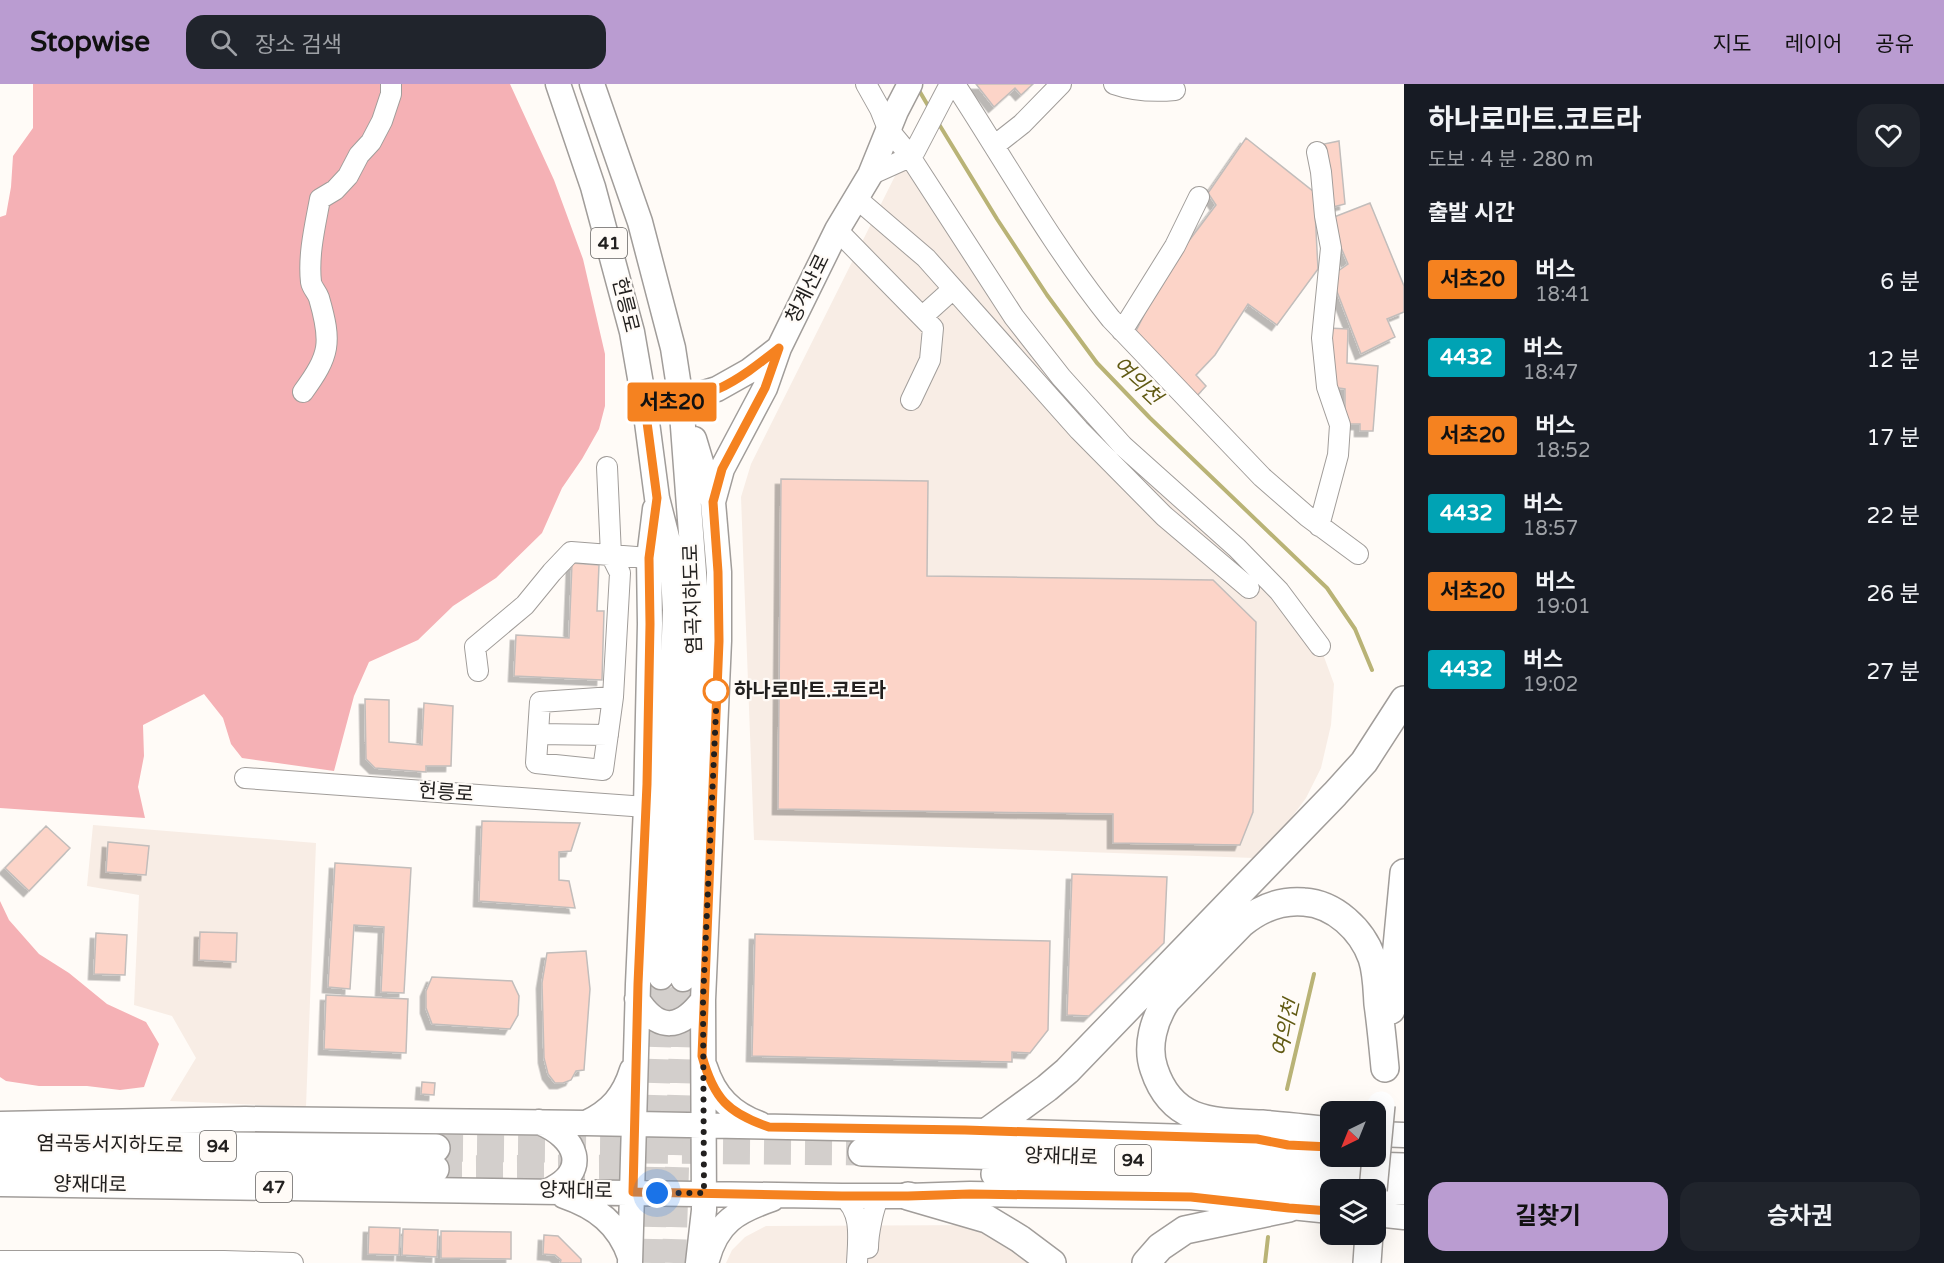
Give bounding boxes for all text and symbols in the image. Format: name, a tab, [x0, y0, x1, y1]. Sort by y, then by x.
search box	[186, 15, 606, 69]
text: Stopwise	[30, 25, 150, 59]
icon: search	[207, 26, 240, 59]
text: 장소 검색	[255, 32, 342, 58]
text: 지도	[1713, 32, 1751, 57]
text: 레이어	[1784, 32, 1842, 57]
text: 공유	[1875, 32, 1914, 57]
text: 하나로마트.코트라	[1428, 103, 1641, 137]
button: heart	[1857, 104, 1920, 167]
text: 도보 · 4 분 · 280 m	[1428, 148, 1593, 172]
text: 출발 시간	[1428, 200, 1515, 226]
road number: 41	[591, 228, 627, 258]
street label: 청계산로	[781, 251, 835, 327]
text: 버스	[1535, 257, 1576, 283]
text: 서초20	[1440, 267, 1505, 292]
text: 6 분	[1880, 269, 1920, 295]
street label: 헌릉로	[607, 275, 643, 335]
text: 18:41	[1535, 283, 1590, 307]
text: 버스	[1523, 335, 1563, 361]
text: 4432	[1440, 345, 1493, 370]
text: 12 분	[1866, 347, 1920, 373]
water label: 여의천	[1107, 352, 1168, 412]
text: 18:47	[1523, 361, 1578, 385]
line badge: 서초20	[630, 382, 714, 422]
text: 서초20	[639, 390, 705, 415]
text: 버스	[1535, 413, 1576, 439]
text: 서초20	[1440, 423, 1505, 448]
text: 17 분	[1866, 425, 1920, 451]
text: 18:52	[1535, 439, 1590, 463]
text: 버스	[1523, 491, 1563, 517]
text: 4432	[1440, 501, 1493, 526]
text: 22 분	[1866, 503, 1920, 529]
text: 18:57	[1523, 517, 1578, 541]
street label: 염곡지하도로	[679, 543, 707, 655]
text: 버스	[1535, 569, 1576, 595]
text: 서초20	[1440, 579, 1505, 604]
text: 26 분	[1866, 581, 1920, 607]
text: 19:01	[1535, 595, 1590, 619]
text: 버스	[1523, 647, 1563, 673]
text: 4432	[1440, 657, 1493, 682]
text: 27 분	[1866, 659, 1920, 685]
text: 19:02	[1523, 673, 1578, 697]
marker: 하나로마트.코트라	[703, 678, 729, 704]
place label: 하나로마트.코트라	[734, 679, 886, 703]
street label: 헌릉로	[418, 779, 474, 807]
water label: 여의천	[1267, 994, 1305, 1059]
north arrow	[1320, 1101, 1386, 1167]
map controls	[1320, 1101, 1386, 1245]
road number: 94	[200, 1131, 236, 1161]
street label: 염곡동서지하도로	[36, 1132, 184, 1158]
street label: 양재대로	[1024, 1144, 1098, 1170]
road number: 94	[1115, 1145, 1151, 1175]
street label: 양재대로	[53, 1172, 127, 1198]
road number: 47	[256, 1172, 292, 1202]
street label: 양재대로	[539, 1178, 613, 1204]
your location	[642, 1178, 672, 1208]
button: layers	[1320, 1179, 1386, 1245]
button: 길찾기	[1428, 1182, 1668, 1251]
button: 승차권	[1680, 1182, 1920, 1251]

